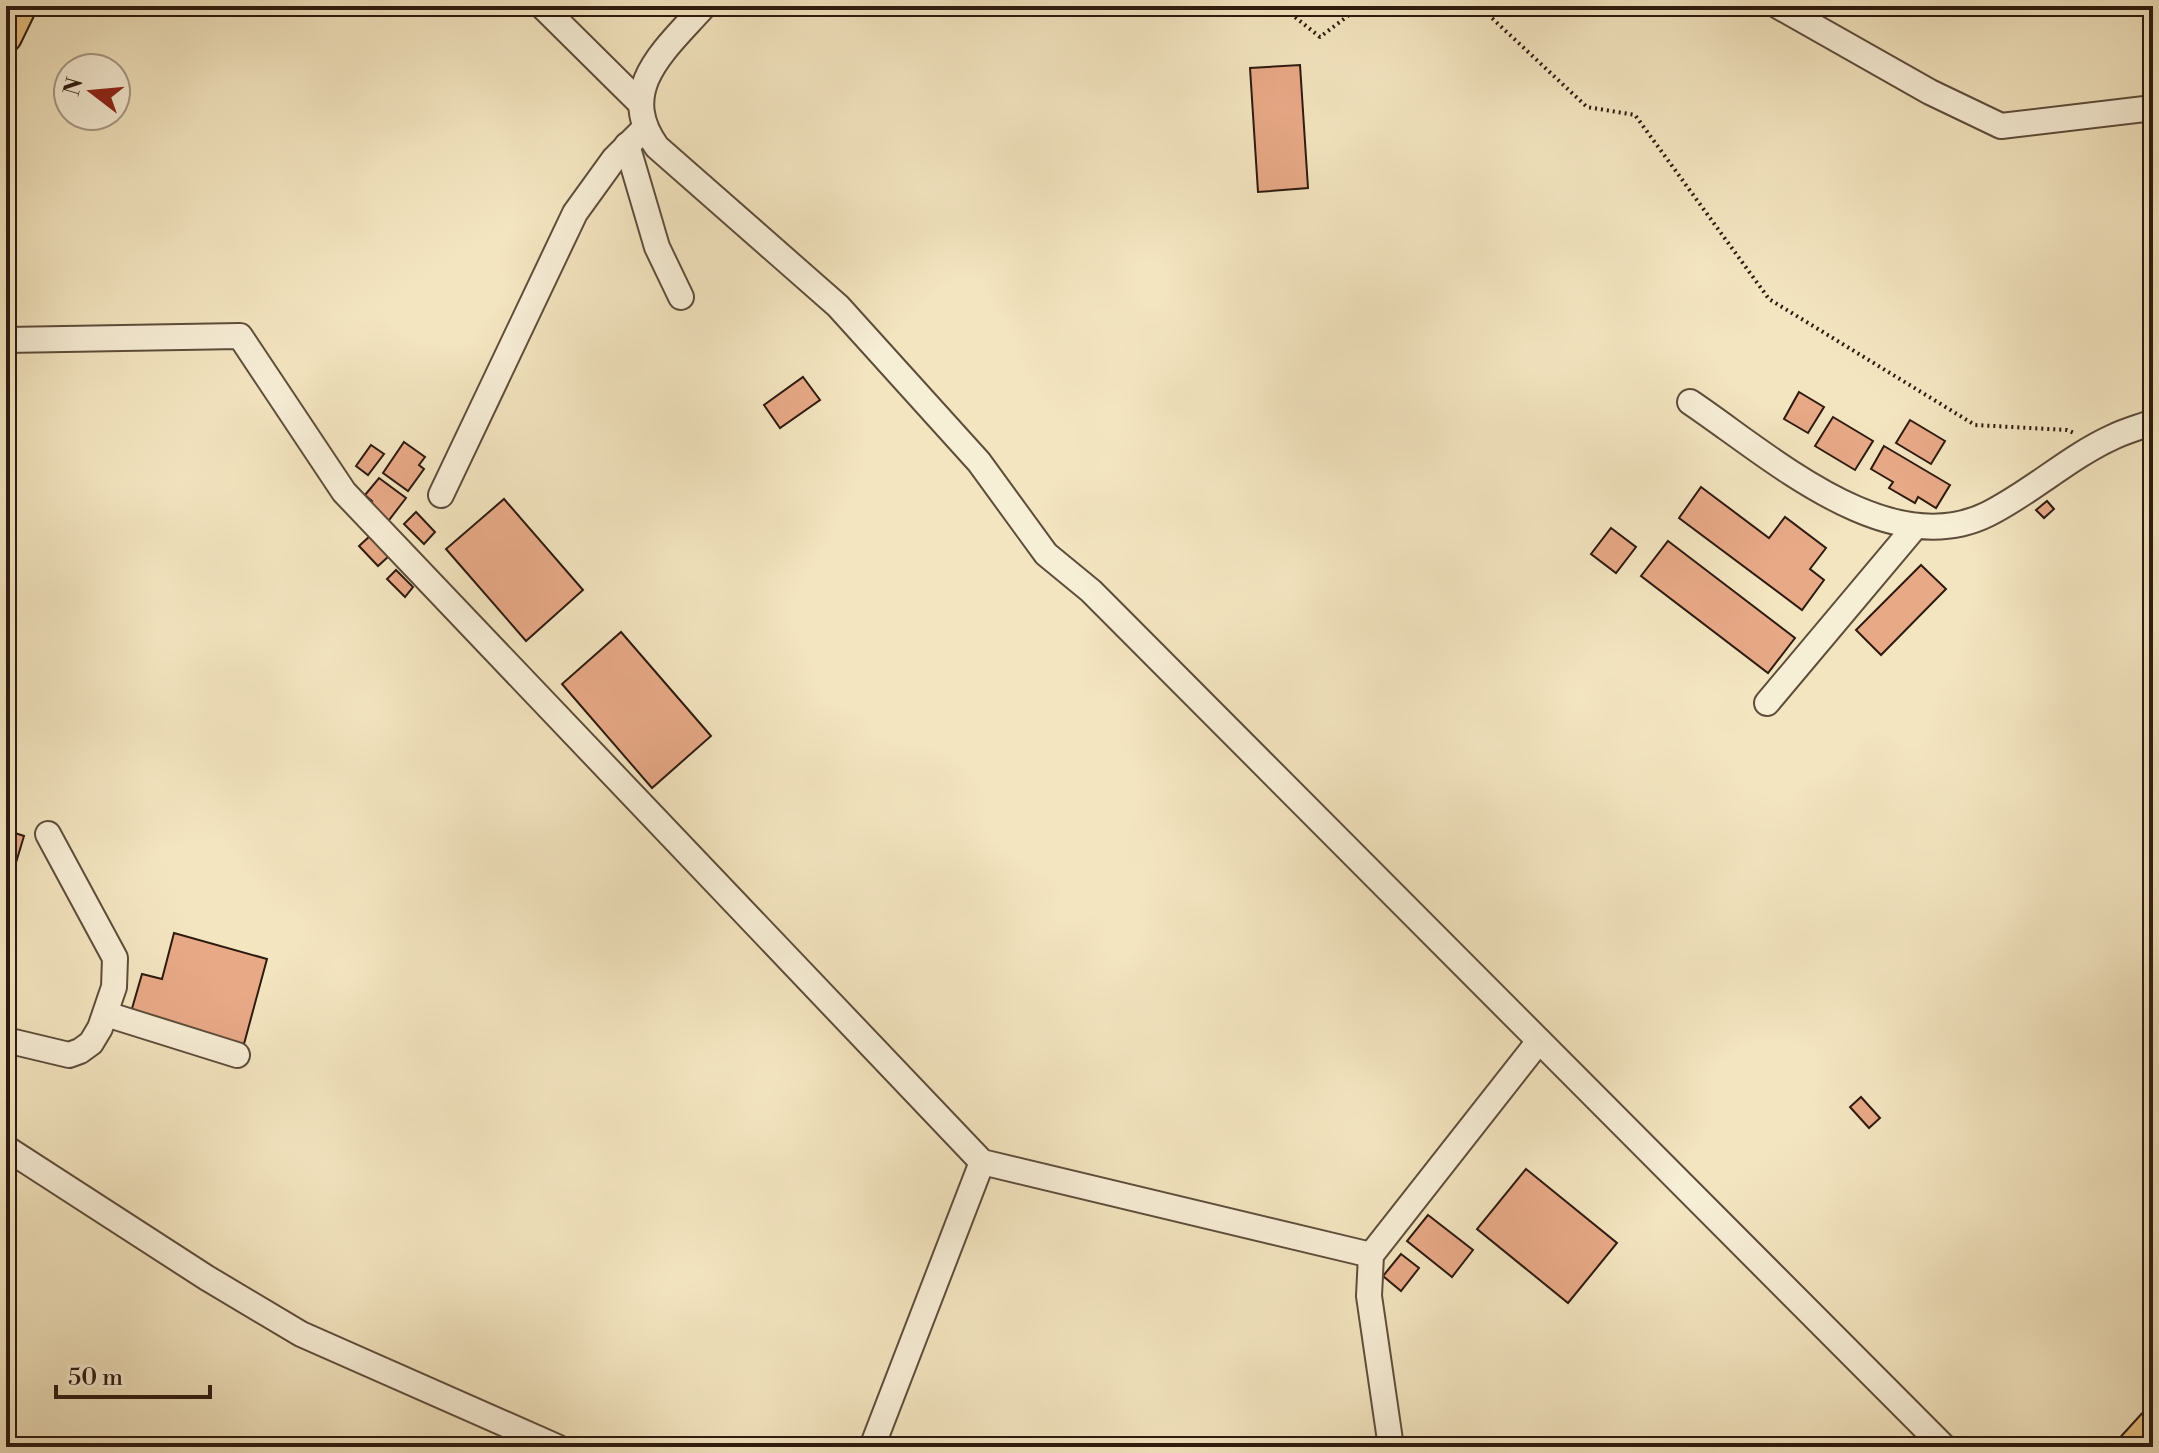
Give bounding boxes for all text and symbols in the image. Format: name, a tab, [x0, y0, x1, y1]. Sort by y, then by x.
north arrow	[52, 52, 132, 132]
text: N	[59, 74, 90, 99]
scale bar	[56, 1349, 210, 1399]
text: 50 m	[68, 1363, 123, 1393]

